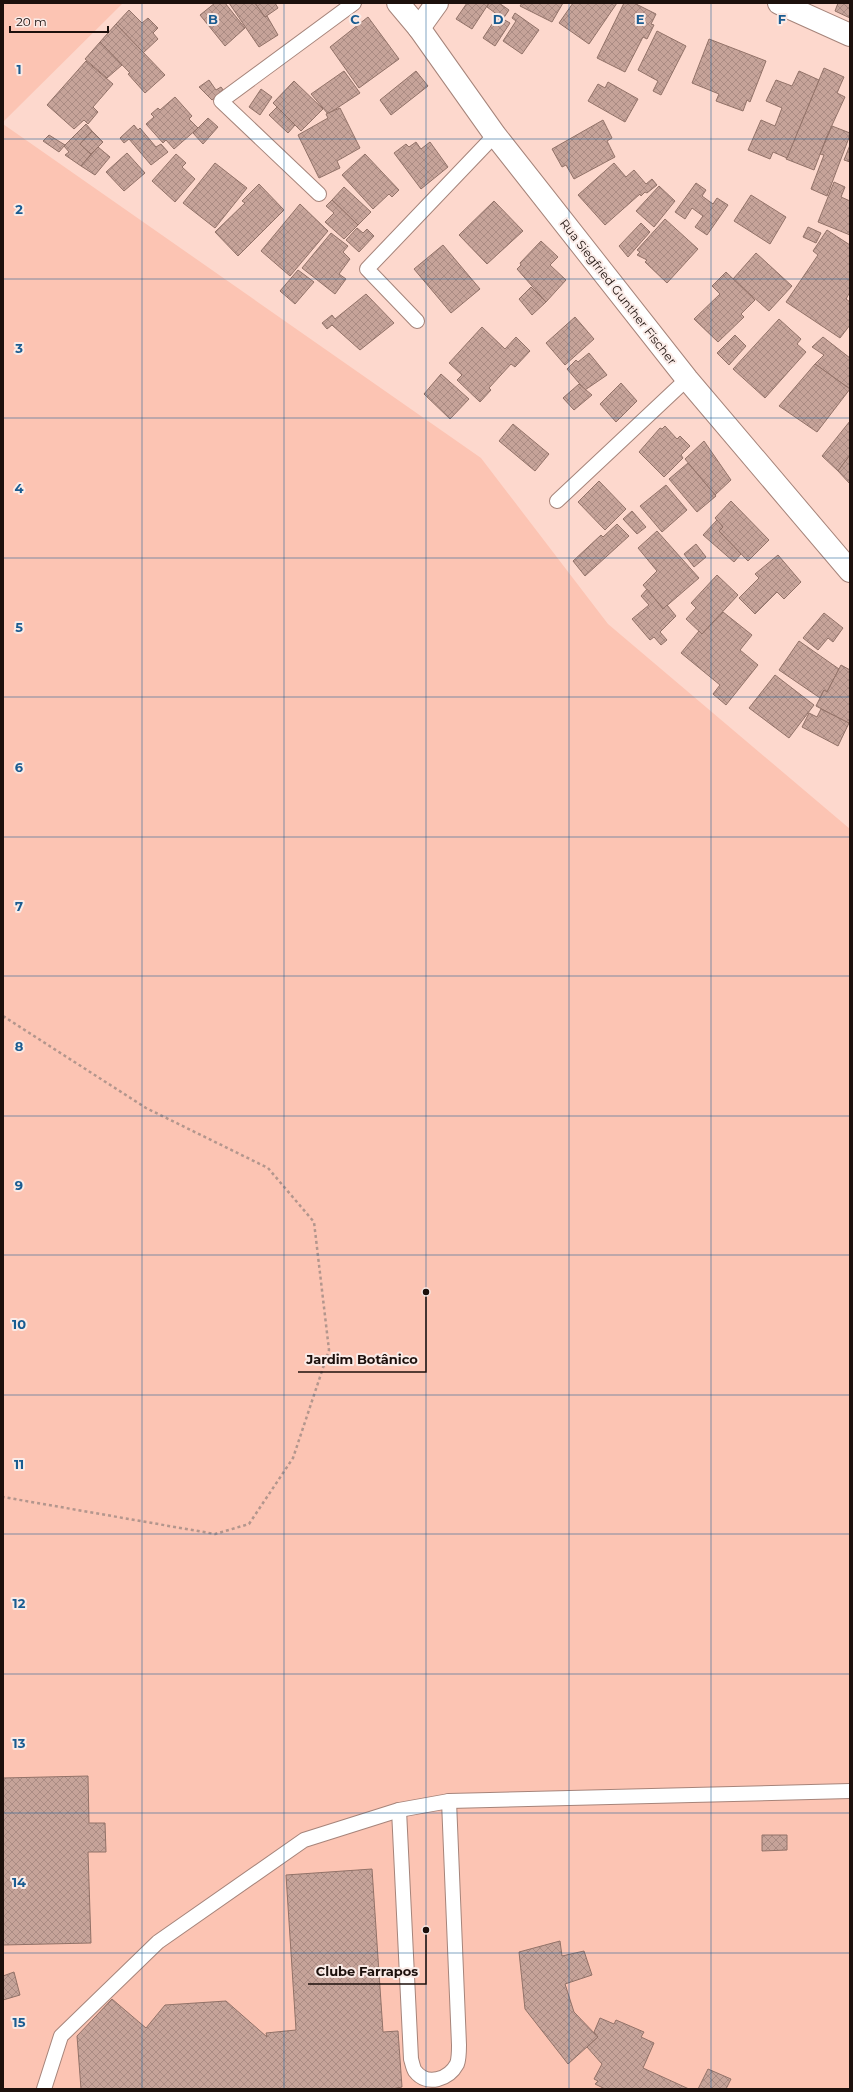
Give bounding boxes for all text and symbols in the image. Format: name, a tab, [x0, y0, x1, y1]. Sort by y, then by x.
scale bar	[10, 8, 108, 34]
text: B	[208, 11, 218, 27]
text: C	[350, 11, 360, 27]
text: D	[493, 11, 504, 27]
text: E	[636, 11, 645, 27]
text: F	[778, 11, 786, 27]
text: 20 m	[16, 14, 47, 29]
text: 1	[16, 61, 22, 77]
text: 2	[15, 201, 23, 217]
street label: Rua Siegfried Gunther Fischer	[557, 216, 680, 368]
text: 3	[14, 340, 23, 356]
text: 4	[15, 480, 24, 496]
text: 5	[15, 619, 23, 635]
text: 6	[15, 759, 24, 775]
text: 7	[15, 898, 23, 914]
text: 8	[15, 1038, 24, 1054]
text: 9	[15, 1177, 23, 1193]
text: 10	[12, 1316, 26, 1332]
callout: Jardim Botânico	[298, 1347, 426, 1372]
text: Jardim Botânico	[305, 1351, 418, 1367]
text: 11	[14, 1456, 24, 1472]
text: 12	[13, 1595, 26, 1611]
text: 13	[13, 1735, 26, 1751]
text: 14	[12, 1874, 26, 1890]
callout: Clube Farrapos	[308, 1959, 426, 1984]
text: Clube Farrapos	[316, 1963, 418, 1979]
text: 15	[13, 2014, 26, 2030]

